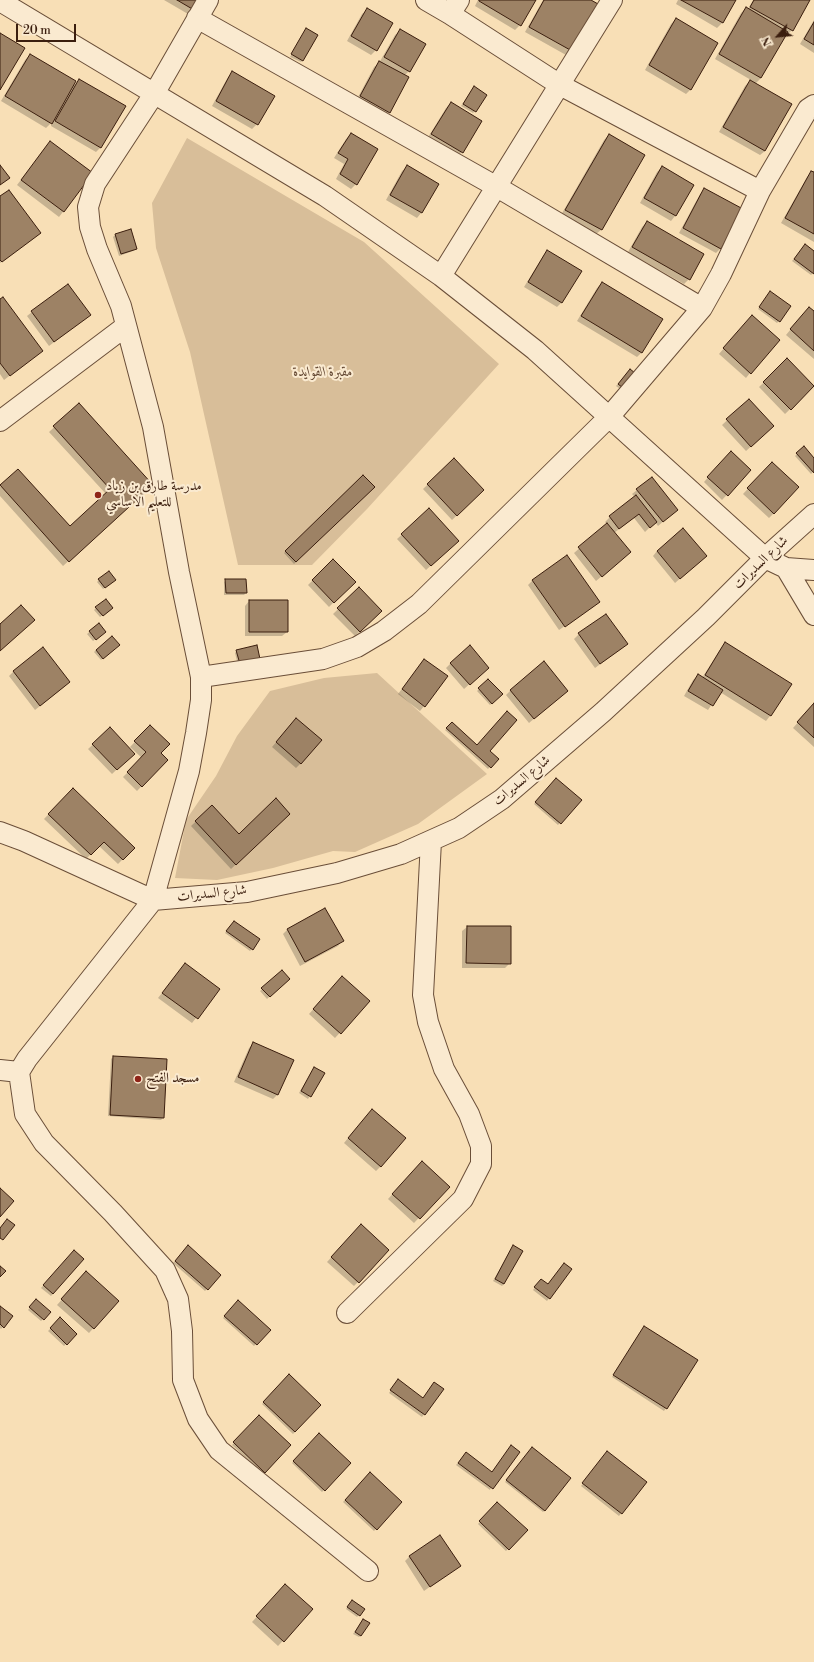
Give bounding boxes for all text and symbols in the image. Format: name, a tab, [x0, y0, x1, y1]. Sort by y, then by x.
scale bar	[18, 16, 78, 42]
north arrow	[758, 16, 798, 56]
text: 20 m	[23, 23, 51, 38]
text: N	[759, 34, 776, 49]
park label: مقبرة القوايدة	[293, 365, 353, 381]
place label: مدرسة طارق بن زياد للتعليم الاساسي	[106, 479, 202, 512]
marker: مدرسة طارق بن زياد للتعليم الاساسي	[93, 490, 103, 500]
street label: شارع السديرات	[730, 533, 792, 593]
street label: شارع السديرات	[490, 752, 554, 810]
street label: شارع السديرات	[176, 882, 248, 906]
place label: مسجد الفتح	[146, 1071, 199, 1087]
marker: مسجد الفتح	[133, 1074, 143, 1084]

